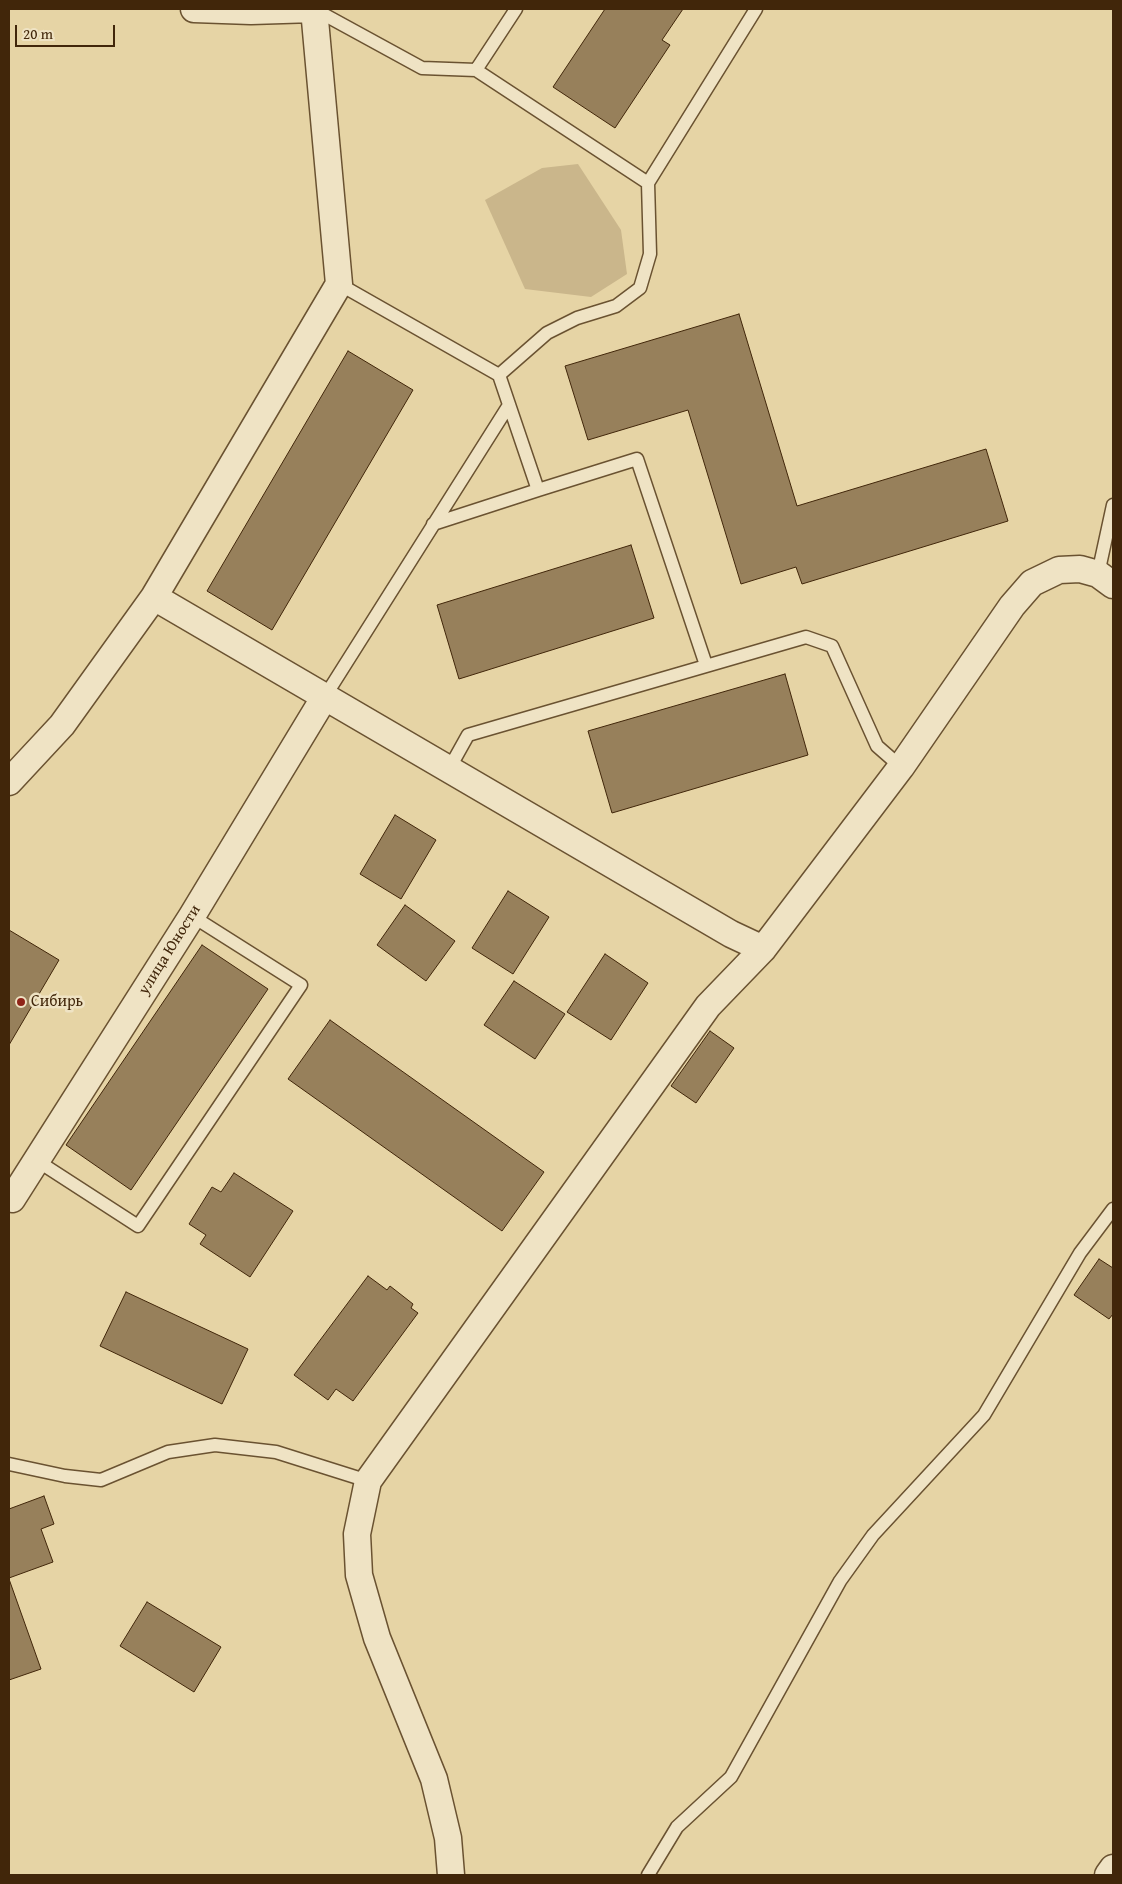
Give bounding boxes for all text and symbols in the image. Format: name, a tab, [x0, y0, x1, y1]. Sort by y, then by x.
scale bar	[18, 15, 118, 47]
text: 20 m	[23, 23, 53, 44]
street label: улица Юности	[135, 902, 205, 998]
place label: Сибирь	[31, 992, 83, 1012]
marker: Сибирь	[15, 996, 27, 1008]

